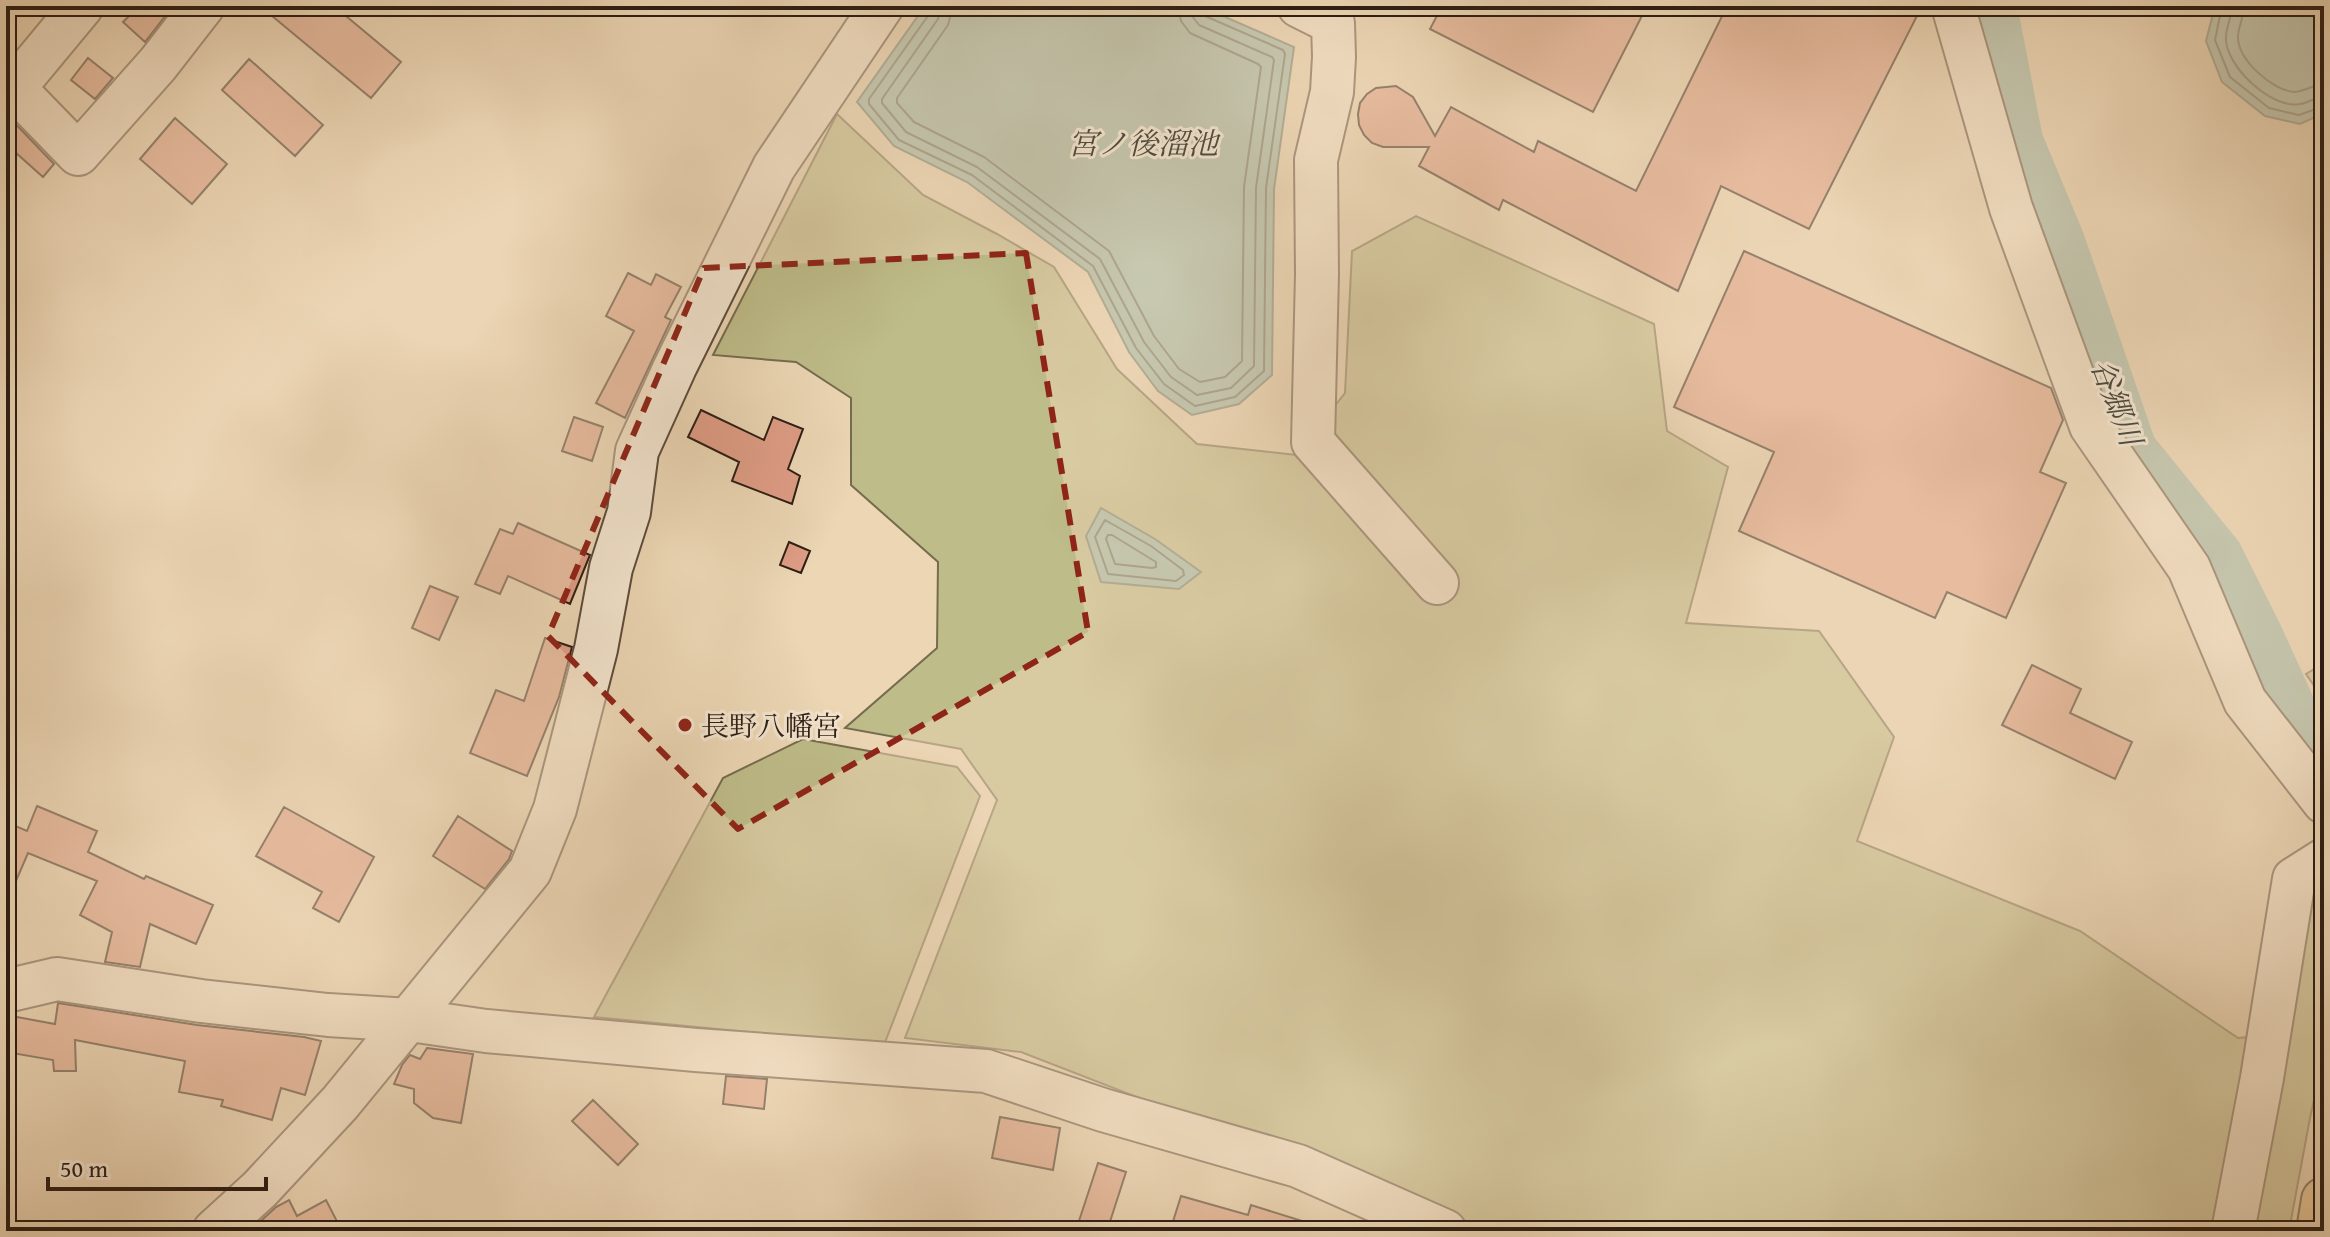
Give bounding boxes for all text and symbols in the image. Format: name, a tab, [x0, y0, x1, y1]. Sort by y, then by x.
water label: 宮ノ後溜池	[1068, 121, 1221, 165]
water label: 谷郷川	[2080, 352, 2155, 455]
place label: 長野八幡宮	[701, 705, 841, 746]
marker: 長野八幡宮	[676, 716, 694, 734]
scale bar	[48, 1141, 266, 1191]
text: 50 m	[60, 1151, 108, 1186]

